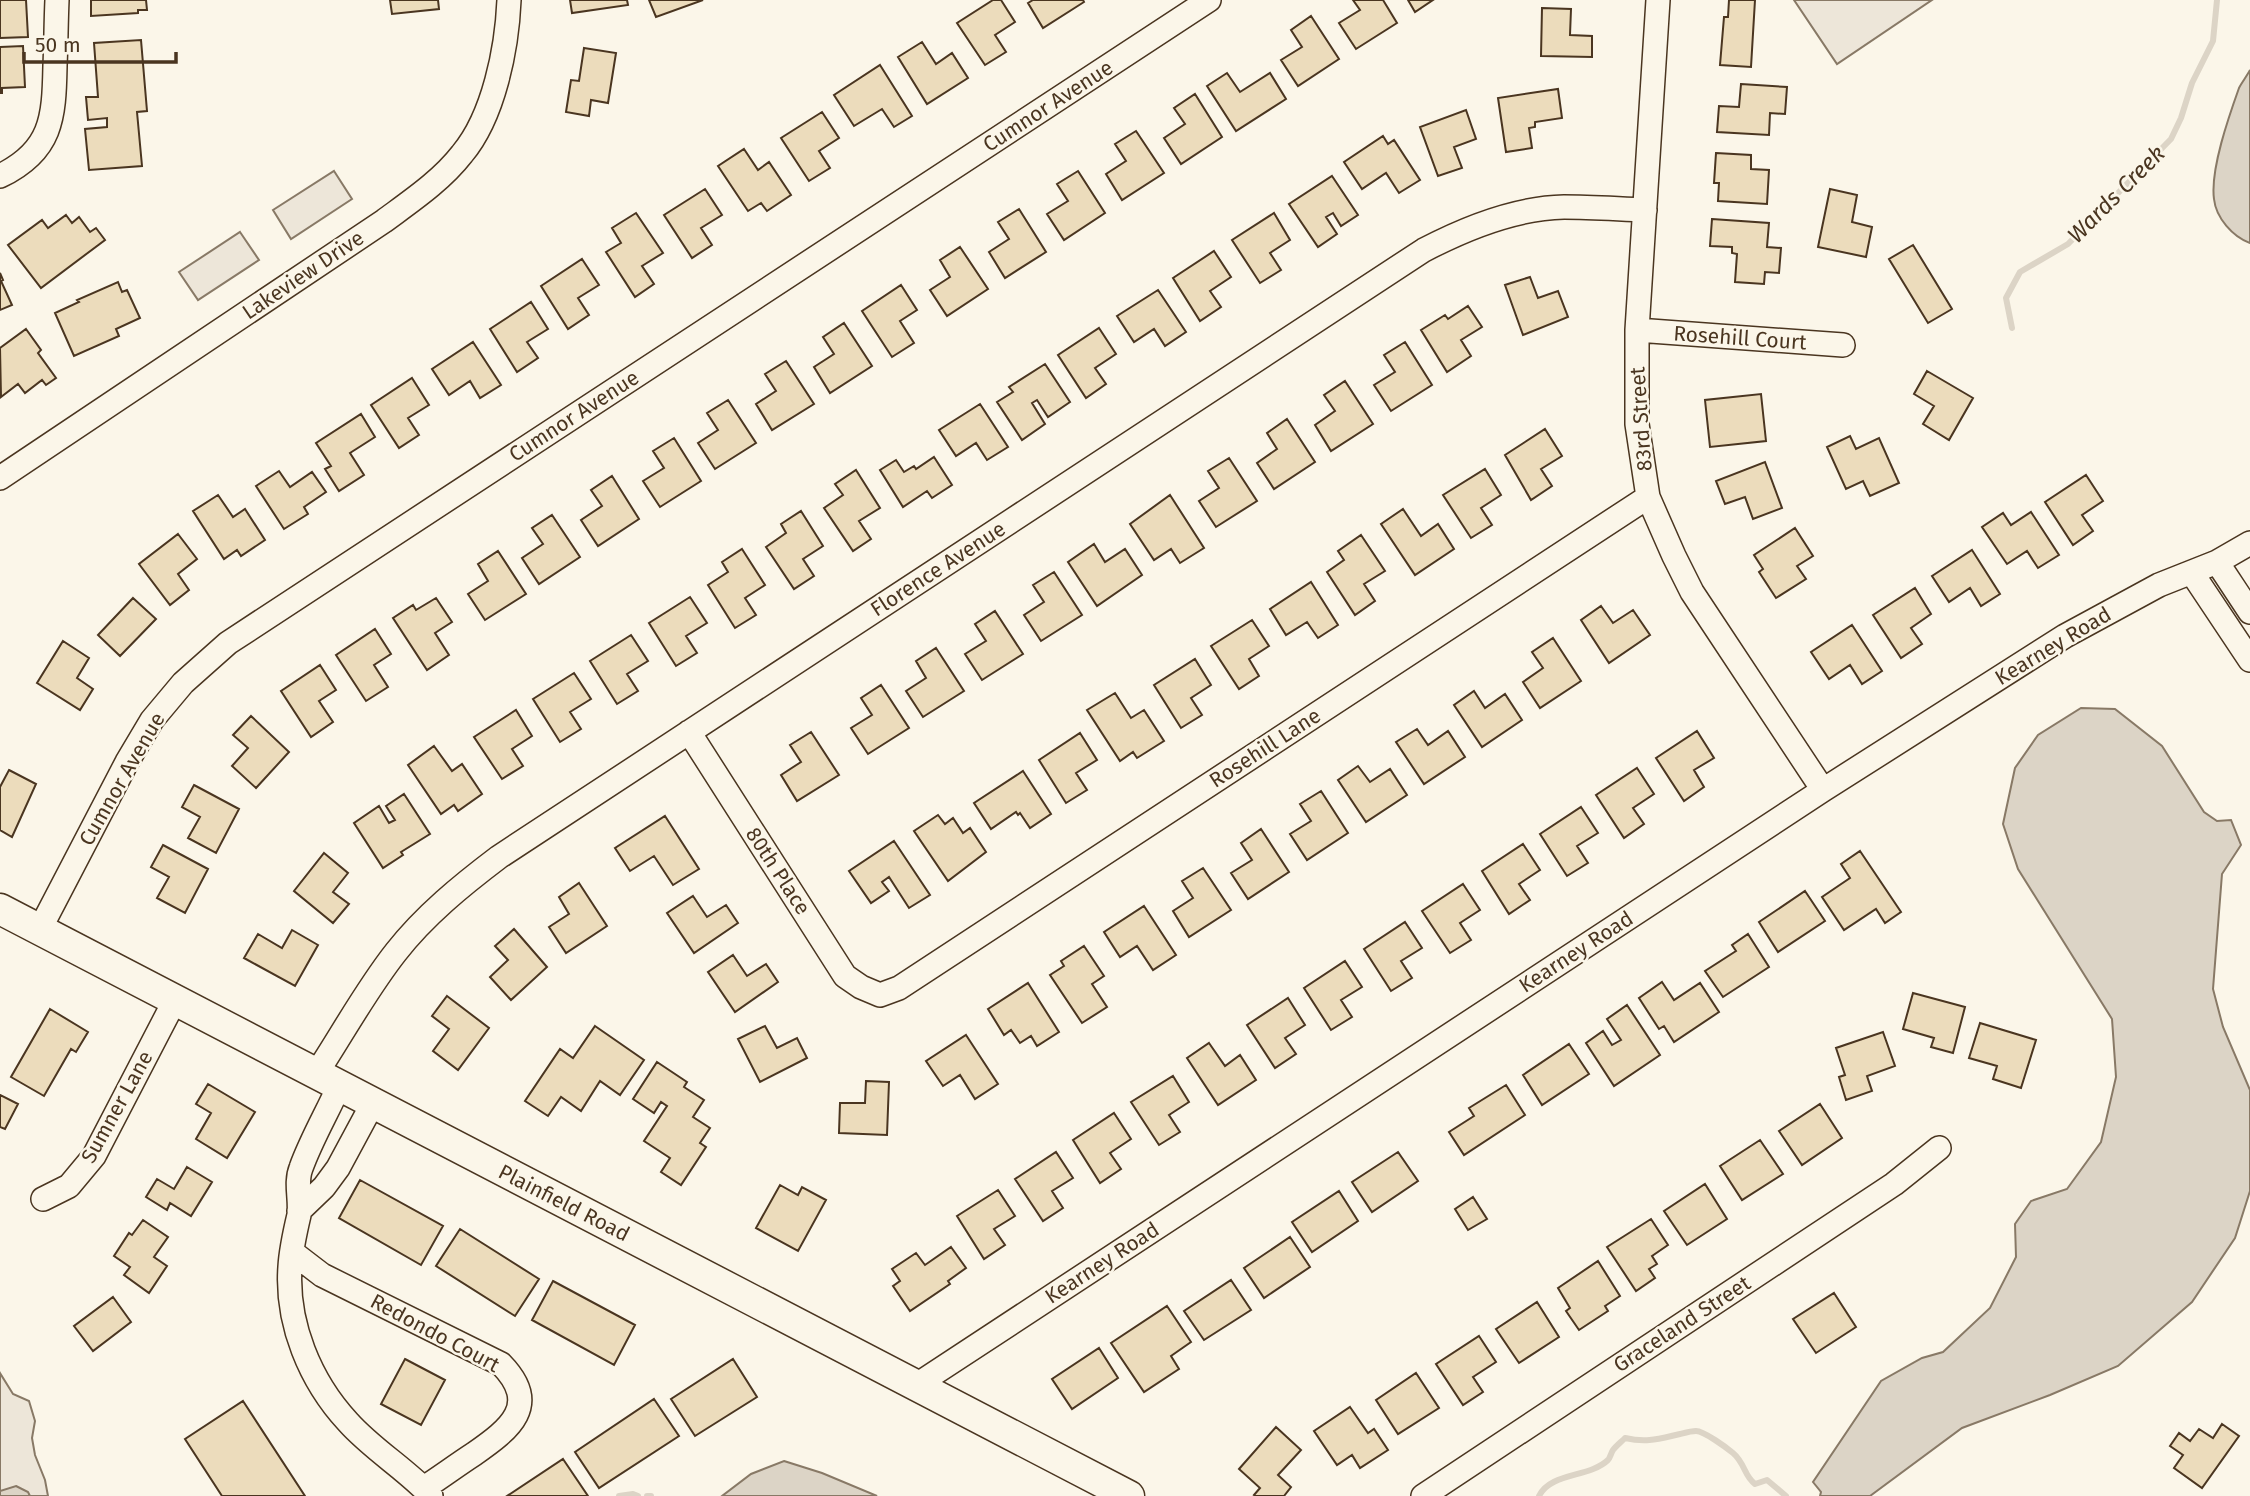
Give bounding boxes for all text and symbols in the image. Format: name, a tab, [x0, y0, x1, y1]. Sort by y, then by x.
scale bar	[24, 21, 177, 65]
text: 50 m	[35, 32, 81, 58]
street label: Cumnor Avenue	[978, 54, 1118, 158]
water label: Wards Creek	[2061, 139, 2171, 249]
street label: Lakeview Drive	[237, 225, 369, 325]
street label: Rosehill Court	[1672, 320, 1808, 356]
street label: Cumnor Avenue	[504, 364, 644, 468]
street label: 83rd Street	[1624, 365, 1658, 472]
street label: Florence Avenue	[866, 516, 1010, 622]
street label: Kearney Road	[1990, 601, 2116, 691]
street label: Rosehill Lane	[1204, 702, 1326, 794]
street label: Cumnor Avenue	[73, 708, 171, 850]
street label: 80th Place	[740, 822, 816, 920]
street label: Kearney Road	[1514, 905, 1638, 999]
street label: Sumner Lane	[75, 1046, 159, 1168]
street label: Plainfield Road	[494, 1159, 634, 1247]
street label: Kearney Road	[1040, 1216, 1164, 1310]
street label: Graceland Street	[1609, 1270, 1756, 1378]
street label: Redondo Court	[366, 1288, 505, 1378]

